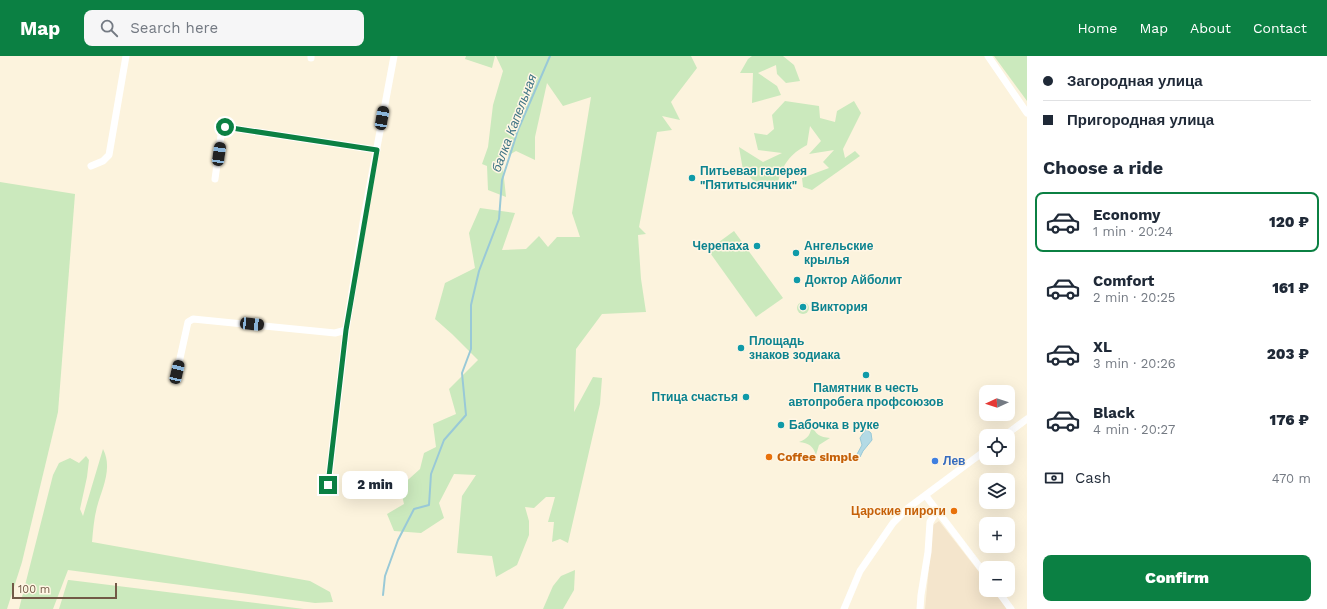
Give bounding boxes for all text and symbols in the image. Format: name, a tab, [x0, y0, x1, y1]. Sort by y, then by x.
search box	[84, 10, 364, 46]
text: Map	[20, 17, 60, 40]
icon: search	[98, 17, 120, 39]
text: Search here	[130, 19, 218, 37]
text: Home	[1077, 20, 1117, 36]
text: Map	[1139, 20, 1168, 36]
text: About	[1190, 20, 1231, 36]
text: Contact	[1253, 20, 1307, 36]
water label: балка Капельная	[488, 72, 540, 174]
text: Загородная улица	[1067, 72, 1203, 90]
car	[374, 105, 390, 131]
text: Пригородная улица	[1067, 111, 1214, 129]
route start	[216, 118, 234, 136]
car	[211, 141, 227, 167]
text: Choose a ride	[1043, 157, 1163, 178]
place label: Питьевая галерея "Пятитысячник"	[700, 164, 807, 192]
marker: Питьевая галерея "Пятитысячник"	[687, 173, 697, 183]
icon: car	[1045, 204, 1081, 240]
text: Economy	[1093, 206, 1160, 224]
text: 120 ₽	[1269, 213, 1309, 231]
text: 1 min · 20:24	[1093, 224, 1173, 239]
place label: Черепаха	[693, 239, 749, 253]
place label: Ангельские крылья	[804, 239, 874, 267]
marker: Черепаха	[752, 241, 762, 251]
marker: Ангельские крылья	[791, 248, 801, 258]
icon: car	[1045, 270, 1081, 306]
text: Comfort	[1093, 272, 1154, 290]
place label: Доктор Айболит	[805, 273, 902, 287]
marker: Доктор Айболит	[792, 275, 802, 285]
text: 161 ₽	[1272, 279, 1309, 297]
text: 2 min · 20:25	[1093, 290, 1175, 305]
place label: Виктория	[811, 300, 868, 314]
marker: Виктория	[798, 302, 808, 312]
car	[239, 317, 265, 331]
place label: Площадь знаков зодиака	[749, 334, 840, 362]
icon: car	[1045, 336, 1081, 372]
text: XL	[1093, 338, 1112, 356]
marker: Площадь знаков зодиака	[736, 343, 746, 353]
text: 203 ₽	[1267, 345, 1309, 363]
text: 3 min · 20:26	[1093, 356, 1176, 371]
car	[168, 359, 186, 385]
marker: Памятник в честь автопробега профсоюзов	[861, 370, 871, 380]
place label: Памятник в честь автопробега профсоюзов	[788, 381, 944, 409]
north arrow	[979, 385, 1015, 421]
map controls	[979, 385, 1015, 597]
place label: Птица счастья	[652, 390, 738, 404]
marker: Птица счастья	[741, 392, 751, 402]
icon: car	[1045, 402, 1081, 438]
text: Black	[1093, 404, 1135, 422]
text: 176 ₽	[1270, 411, 1309, 429]
place label: Бабочка в руке	[789, 418, 879, 432]
marker: Бабочка в руке	[776, 420, 786, 430]
text: 4 min · 20:27	[1093, 422, 1175, 437]
button: locate	[979, 429, 1015, 465]
place label: Coffee simple	[777, 450, 859, 464]
marker: Coffee simple	[764, 452, 774, 462]
place label: Лев	[943, 454, 965, 468]
marker: Лев	[930, 456, 940, 466]
icon: cash	[1043, 467, 1065, 489]
text: Cash	[1075, 469, 1111, 487]
callout: 2 min	[342, 471, 408, 499]
text: 470 m	[1272, 471, 1311, 486]
button: layers	[979, 473, 1015, 509]
route end	[319, 476, 337, 494]
text: 2 min	[357, 477, 393, 492]
place label: Царские пироги	[851, 504, 946, 518]
marker: Царские пироги	[949, 506, 959, 516]
button: +	[979, 517, 1015, 553]
button: Confirm	[1043, 555, 1311, 601]
button: −	[979, 561, 1015, 597]
scale bar	[12, 581, 117, 600]
text: 100 m	[18, 583, 50, 596]

